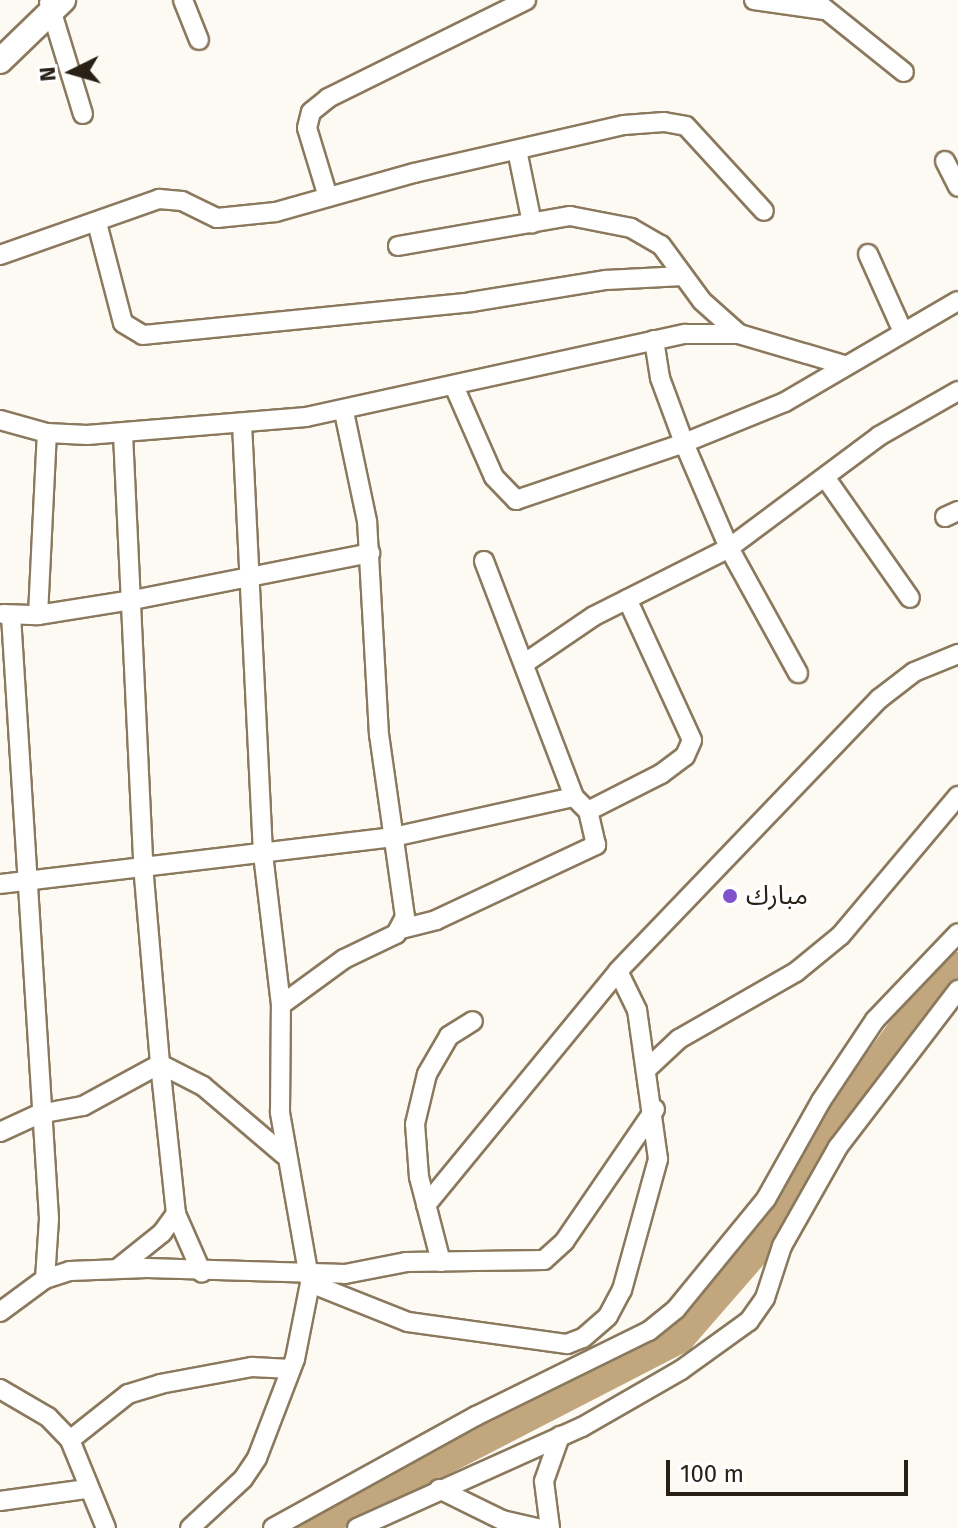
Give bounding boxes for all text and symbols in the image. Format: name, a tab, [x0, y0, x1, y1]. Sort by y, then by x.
north arrow	[32, 32, 112, 112]
text: N	[34, 66, 62, 83]
place label: مبارك	[746, 880, 808, 912]
marker: مبارك	[721, 887, 739, 905]
scale bar	[670, 1444, 912, 1494]
text: 100 m	[680, 1460, 744, 1488]

